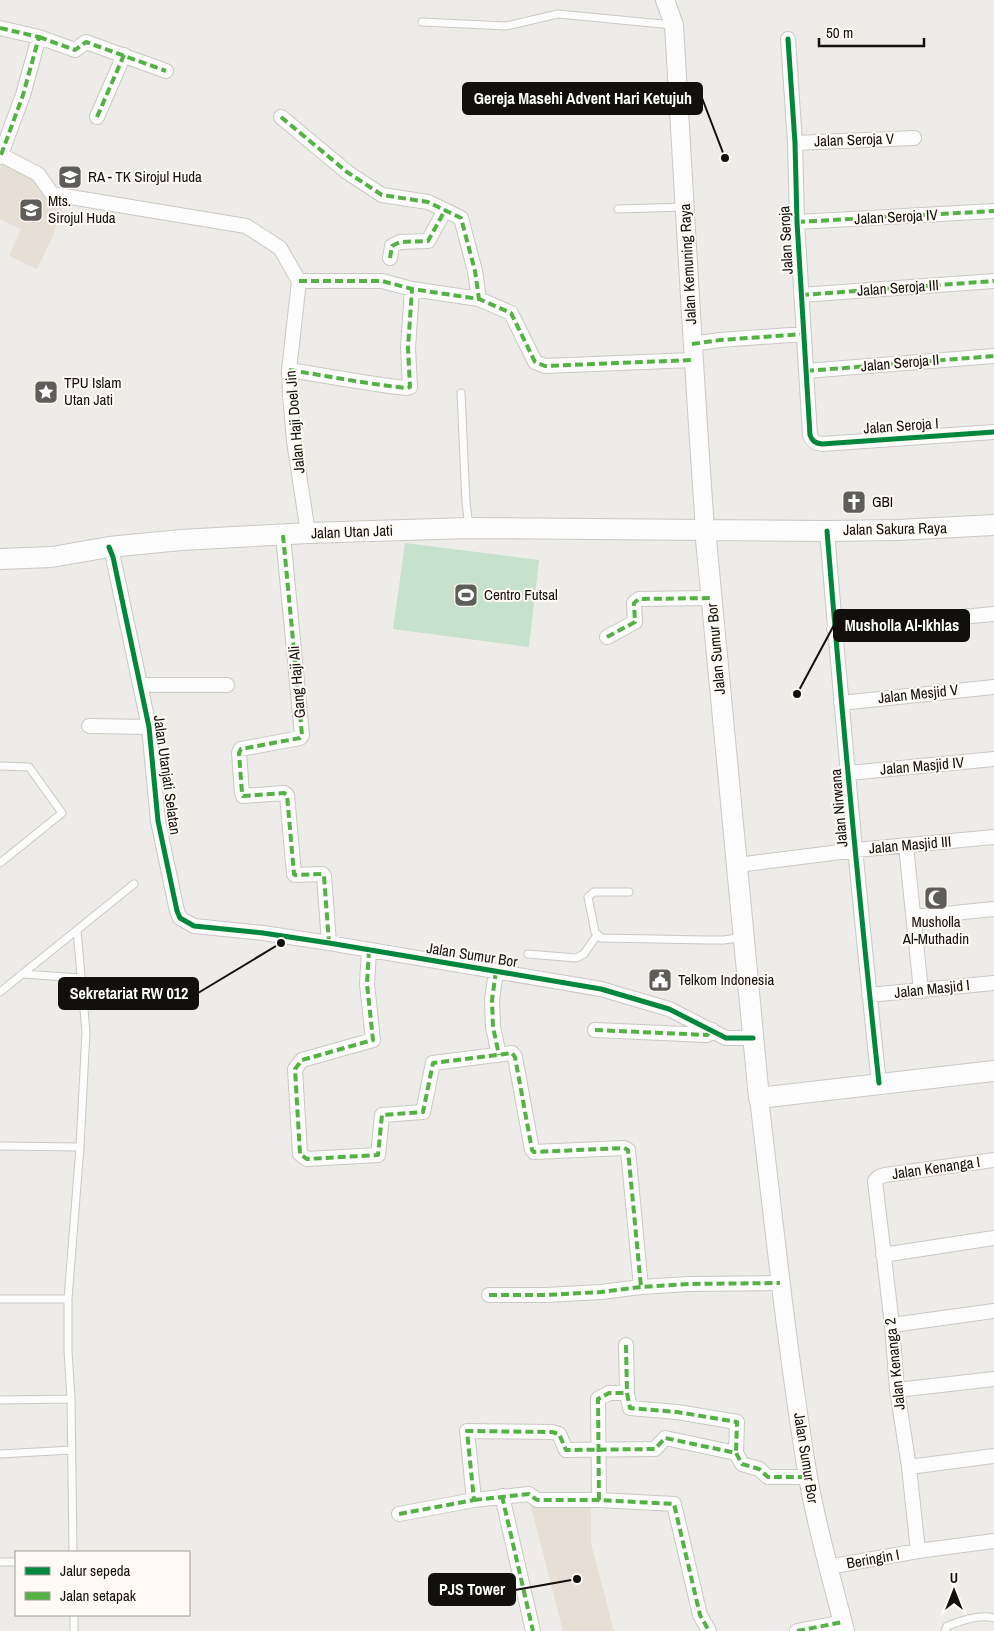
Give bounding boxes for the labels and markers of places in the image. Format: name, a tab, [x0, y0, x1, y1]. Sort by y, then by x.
callout: Gereja Masehi Advent Hari Ketujuh	[463, 83, 702, 114]
school or university icon: RA - TK Sirojul Huda	[57, 164, 83, 190]
place label: RA - TK Sirojul Huda	[88, 166, 202, 187]
place label: Mts. Sirojul Huda	[48, 190, 116, 228]
school or university icon: Mts. Sirojul Huda	[18, 197, 44, 223]
place label: TPU Islam Utan Jati	[64, 372, 121, 410]
place icon: TPU Islam Utan Jati	[33, 379, 59, 405]
church icon: GBI	[841, 489, 867, 515]
place label: GBI	[872, 491, 893, 512]
sports icon: Centro Futsal	[453, 582, 479, 608]
place label: Centro Futsal	[484, 584, 558, 605]
callout: Musholla Al-Ikhlas	[834, 610, 969, 641]
mosque icon: Musholla Al-Muthadin	[923, 885, 949, 911]
place label: Musholla Al-Muthadin	[902, 911, 969, 949]
public building icon: Telkom Indonesia	[647, 967, 673, 993]
place label: Telkom Indonesia	[678, 969, 775, 990]
callout: Sekretariat RW 012	[59, 978, 198, 1009]
callout: PJS Tower	[429, 1574, 515, 1605]

